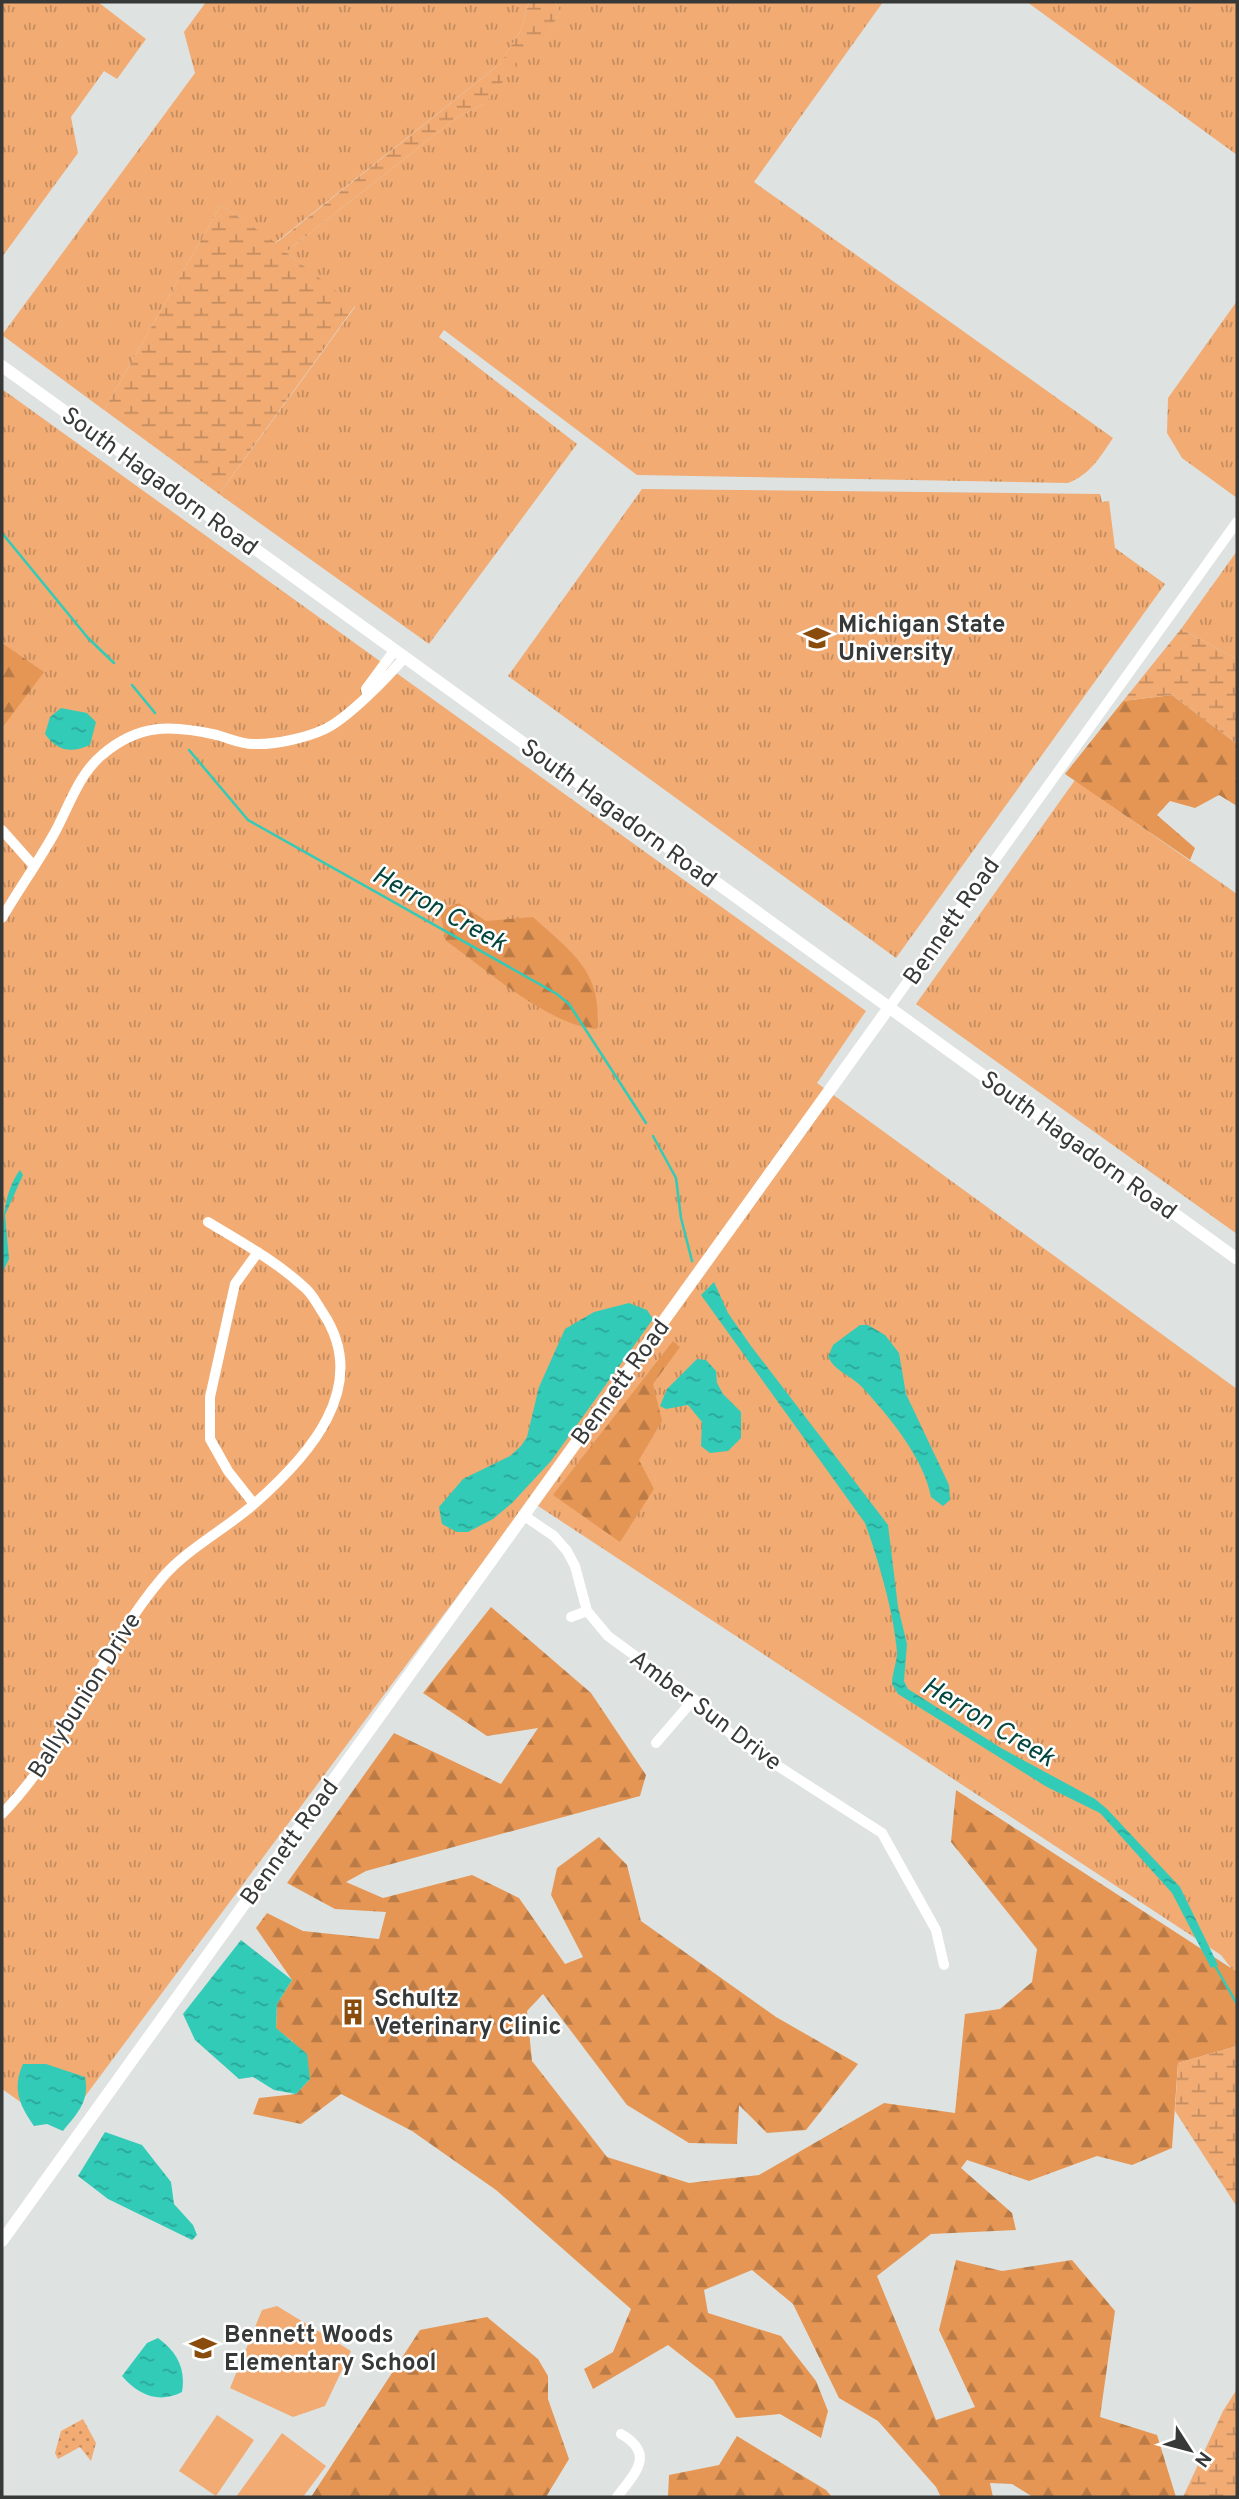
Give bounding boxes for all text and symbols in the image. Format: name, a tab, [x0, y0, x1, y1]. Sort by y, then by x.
street label: South Hagadorn Road	[55, 401, 263, 564]
place label: Michigan State University	[838, 611, 1005, 669]
school or university icon: Michigan State University	[802, 623, 832, 653]
street label: South Hagadorn Road	[514, 733, 722, 896]
street label: Bennett Road	[898, 853, 1008, 992]
water label: Herron Creek	[366, 860, 513, 961]
street label: South Hagadorn Road	[974, 1065, 1182, 1228]
street label: Bennett Road	[566, 1314, 677, 1452]
street label: Ballybunion Drive	[23, 1608, 149, 1785]
street label: Amber Sun Drive	[623, 1645, 787, 1779]
water label: Herron Creek	[915, 1671, 1061, 1776]
street label: Bennett Road	[235, 1774, 346, 1912]
place label: Schultz Veterinary Clinic	[374, 1985, 562, 2043]
building icon: Schultz Veterinary Clinic	[338, 1997, 368, 2027]
place label: Bennett Woods Elementary School	[224, 2321, 436, 2379]
school or university icon: Bennett Woods Elementary School	[188, 2333, 218, 2363]
north arrow	[1155, 2415, 1225, 2485]
text: N	[1188, 2446, 1216, 2471]

